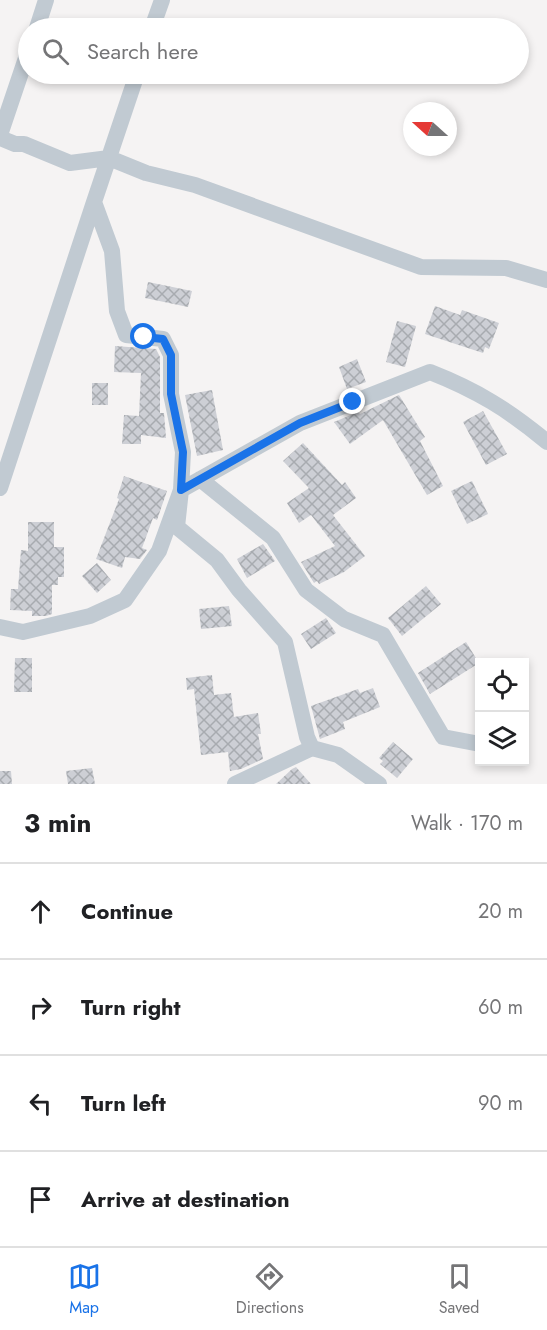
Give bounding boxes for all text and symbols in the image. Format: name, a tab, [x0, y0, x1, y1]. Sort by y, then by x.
search box	[18, 18, 529, 84]
icon: search	[39, 35, 72, 68]
text: Search here	[87, 35, 198, 67]
north arrow	[403, 102, 457, 156]
route start	[130, 323, 156, 349]
route end	[339, 388, 365, 414]
map controls	[475, 658, 529, 766]
button: locate	[475, 658, 529, 712]
button: layers	[475, 712, 529, 766]
text: 3 min	[24, 804, 91, 842]
text: Walk · 170 m	[411, 809, 523, 838]
icon: ahead	[24, 895, 57, 928]
text: Continue	[81, 895, 173, 927]
text: 20 m	[478, 897, 523, 926]
icon: right	[24, 991, 57, 1024]
text: Turn right	[81, 991, 181, 1023]
text: 60 m	[478, 993, 523, 1022]
icon: left	[24, 1087, 57, 1120]
text: Turn left	[81, 1087, 166, 1119]
text: 90 m	[478, 1089, 523, 1118]
icon: arrive	[24, 1183, 57, 1216]
text: Arrive at destination	[81, 1183, 290, 1215]
tab: Map	[68, 1260, 101, 1319]
tab: Directions	[236, 1260, 304, 1319]
tab: Saved	[439, 1260, 479, 1319]

